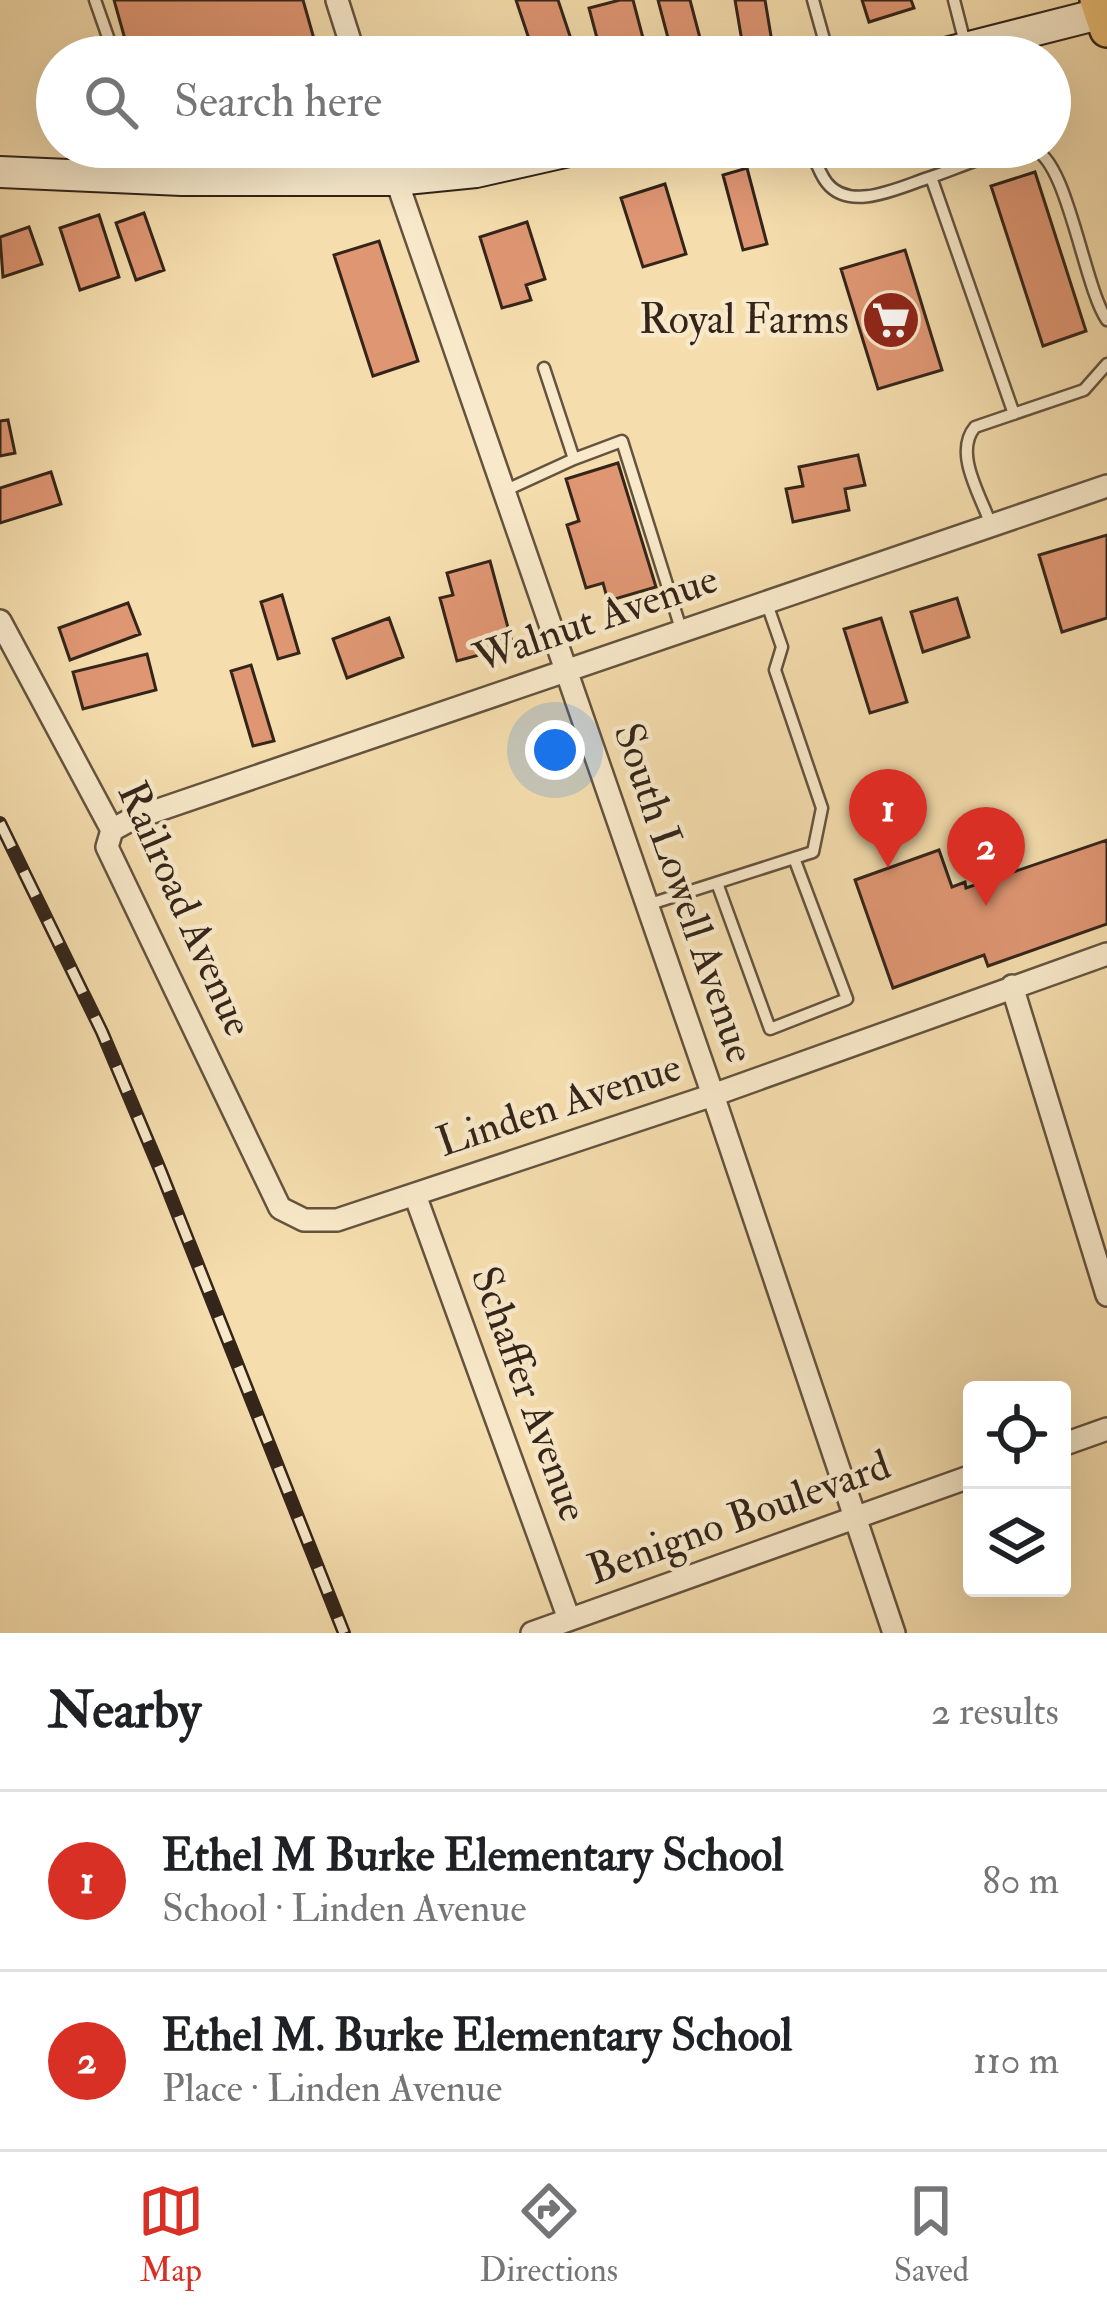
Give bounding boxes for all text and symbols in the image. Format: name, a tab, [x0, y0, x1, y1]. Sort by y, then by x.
search box	[36, 36, 1071, 168]
icon: search	[78, 69, 144, 135]
text: Search here	[174, 74, 382, 130]
supermarket icon: Royal Farms	[860, 289, 922, 351]
place label: Royal Farms	[639, 294, 849, 346]
street label: Walnut Avenue	[466, 553, 725, 685]
street label: South Lowell Avenue	[602, 717, 766, 1069]
your location	[525, 720, 585, 780]
pin: 1	[849, 769, 927, 868]
street label: Railroad Avenue	[106, 774, 264, 1044]
pin: 2	[947, 807, 1025, 906]
street label: Linden Avenue	[430, 1041, 688, 1169]
street label: Schaffer Avenue	[459, 1260, 599, 1528]
map controls	[963, 1381, 1071, 1597]
button: locate	[963, 1381, 1071, 1489]
street label: Benigno Boulevard	[581, 1439, 898, 1597]
button: layers	[963, 1489, 1071, 1597]
text: Nearby	[48, 1679, 201, 1743]
text: 2 results	[931, 1687, 1059, 1736]
text: Ethel M Burke Elementary School	[162, 1828, 784, 1884]
text: 1	[80, 1856, 94, 1905]
text: 80 m	[982, 1856, 1059, 1905]
text: School · Linden Avenue	[162, 1884, 527, 1933]
text: Ethel M. Burke Elementary School	[162, 2008, 792, 2064]
text: 2	[77, 2036, 97, 2085]
text: 110 m	[973, 2036, 1059, 2085]
text: Place · Linden Avenue	[162, 2064, 502, 2113]
tab: Map	[138, 2178, 204, 2291]
tab: Directions	[480, 2178, 618, 2291]
tab: Saved	[894, 2178, 969, 2291]

